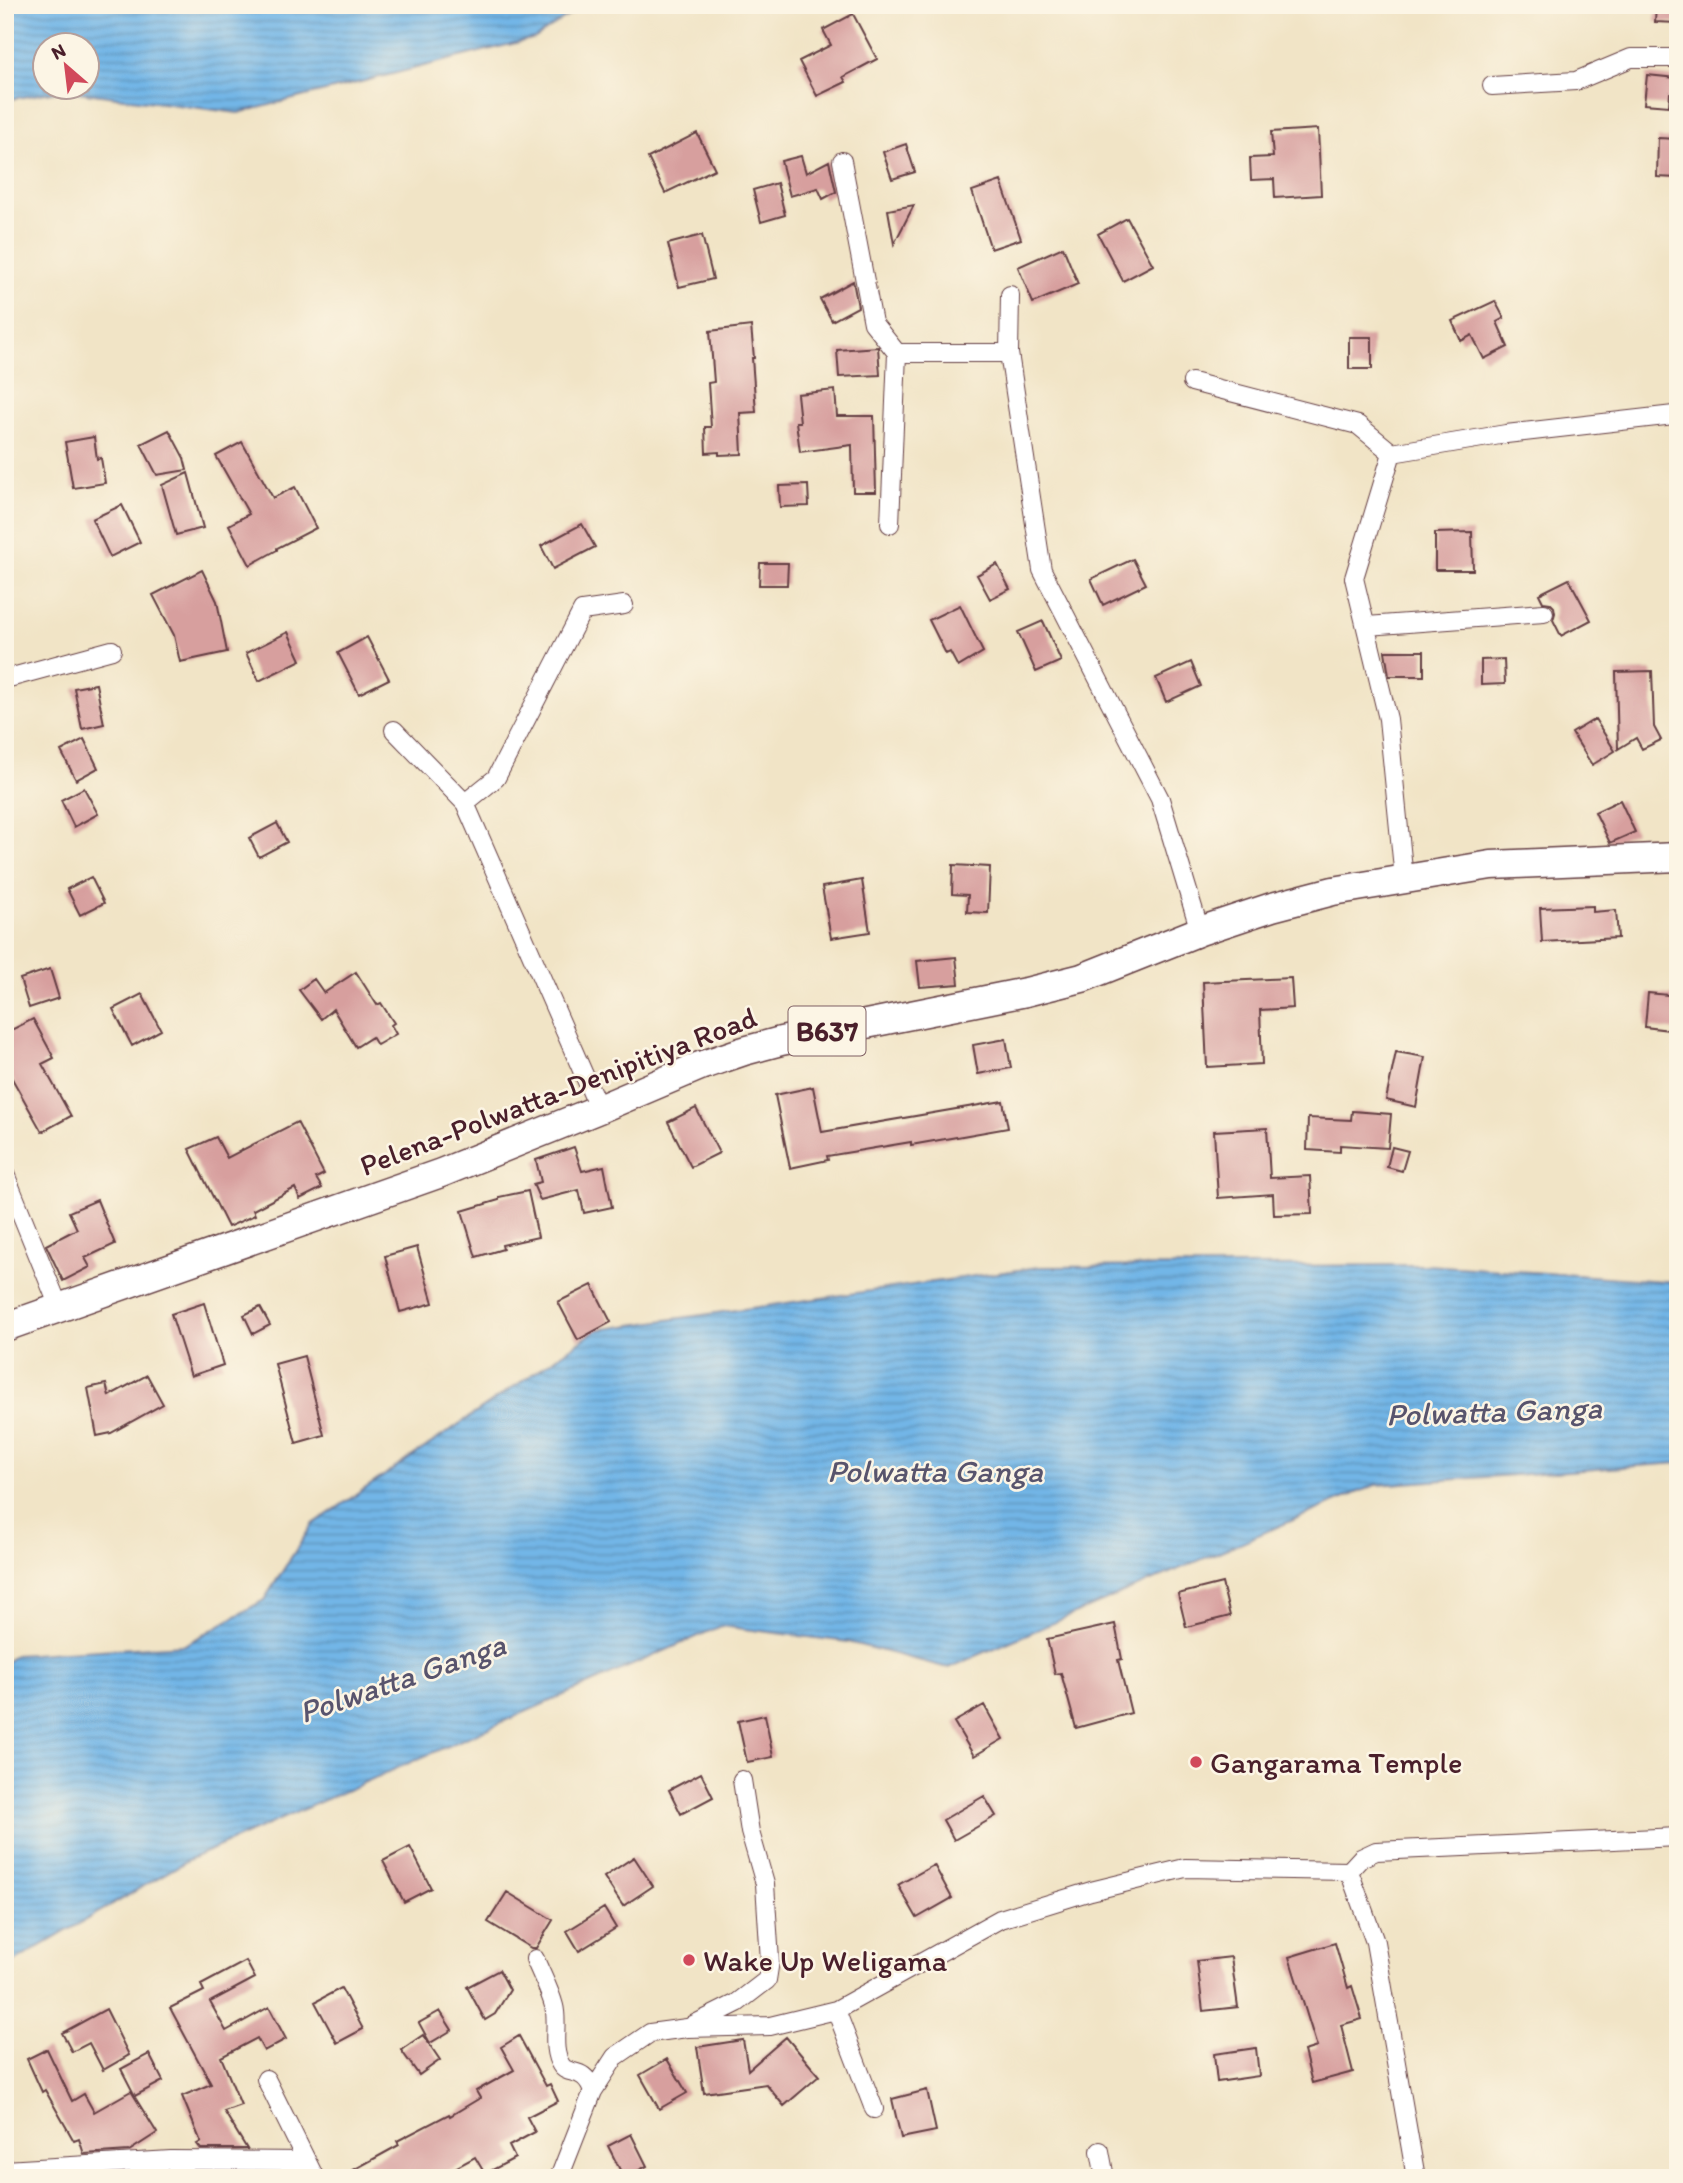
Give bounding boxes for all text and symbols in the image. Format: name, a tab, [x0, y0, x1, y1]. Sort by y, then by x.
north arrow	[32, 32, 102, 102]
text: N	[47, 38, 69, 65]
street label: Pelena-Polwatta-Denipitiya Road	[354, 998, 762, 1184]
road number: B637	[788, 1006, 866, 1056]
water label: Polwatta Ganga	[1386, 1388, 1604, 1434]
water label: Polwatta Ganga	[827, 1452, 1044, 1490]
water label: Polwatta Ganga	[294, 1625, 511, 1731]
place label: Gangarama Temple	[1210, 1744, 1462, 1781]
marker: Gangarama Temple	[1188, 1754, 1204, 1770]
place label: Wake Up Weligama	[703, 1942, 948, 1979]
marker: Wake Up Weligama	[681, 1952, 697, 1968]

